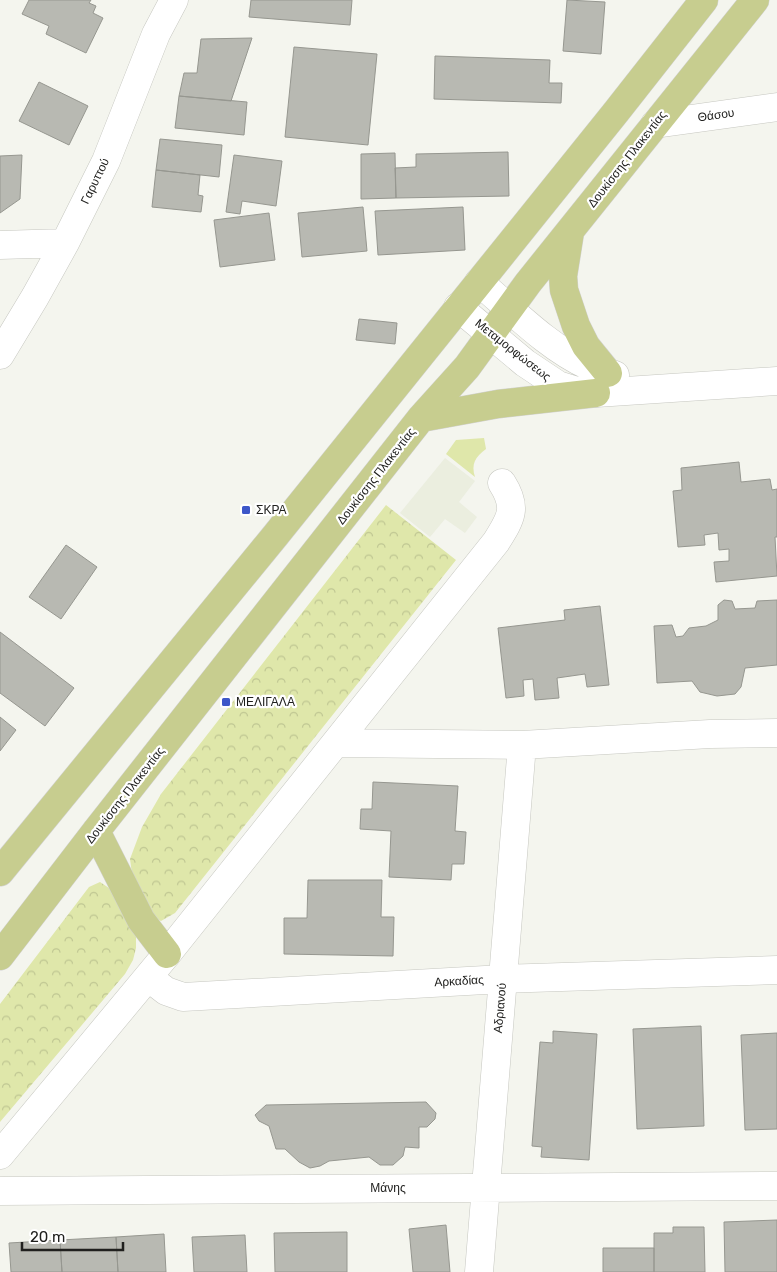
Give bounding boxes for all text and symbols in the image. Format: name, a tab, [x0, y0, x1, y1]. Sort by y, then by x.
street label: Θάσου	[697, 105, 735, 125]
street label: Δουκίσσης Πλακεντίας	[585, 108, 669, 210]
street label: Γαρυττού	[78, 156, 112, 206]
street label: Μεταμορφώσεως	[472, 316, 554, 384]
street label: Δουκίσσης Πλακεντίας	[334, 425, 418, 527]
place label: ΣΚΡΑ	[256, 503, 287, 517]
marker: ΣΚΡΑ	[240, 504, 252, 516]
place label: ΜΕΛΙΓΑΛΑ	[236, 695, 295, 709]
marker: ΜΕΛΙΓΑΛΑ	[220, 696, 232, 708]
street label: Δουκίσσης Πλακεντίας	[83, 744, 167, 846]
street label: Αρκαδίας	[434, 973, 484, 989]
street label: Αδριανού	[491, 982, 509, 1034]
street label: Μάνης	[370, 1181, 406, 1195]
scale bar	[22, 1220, 124, 1252]
text: 20 m	[30, 1228, 65, 1246]

